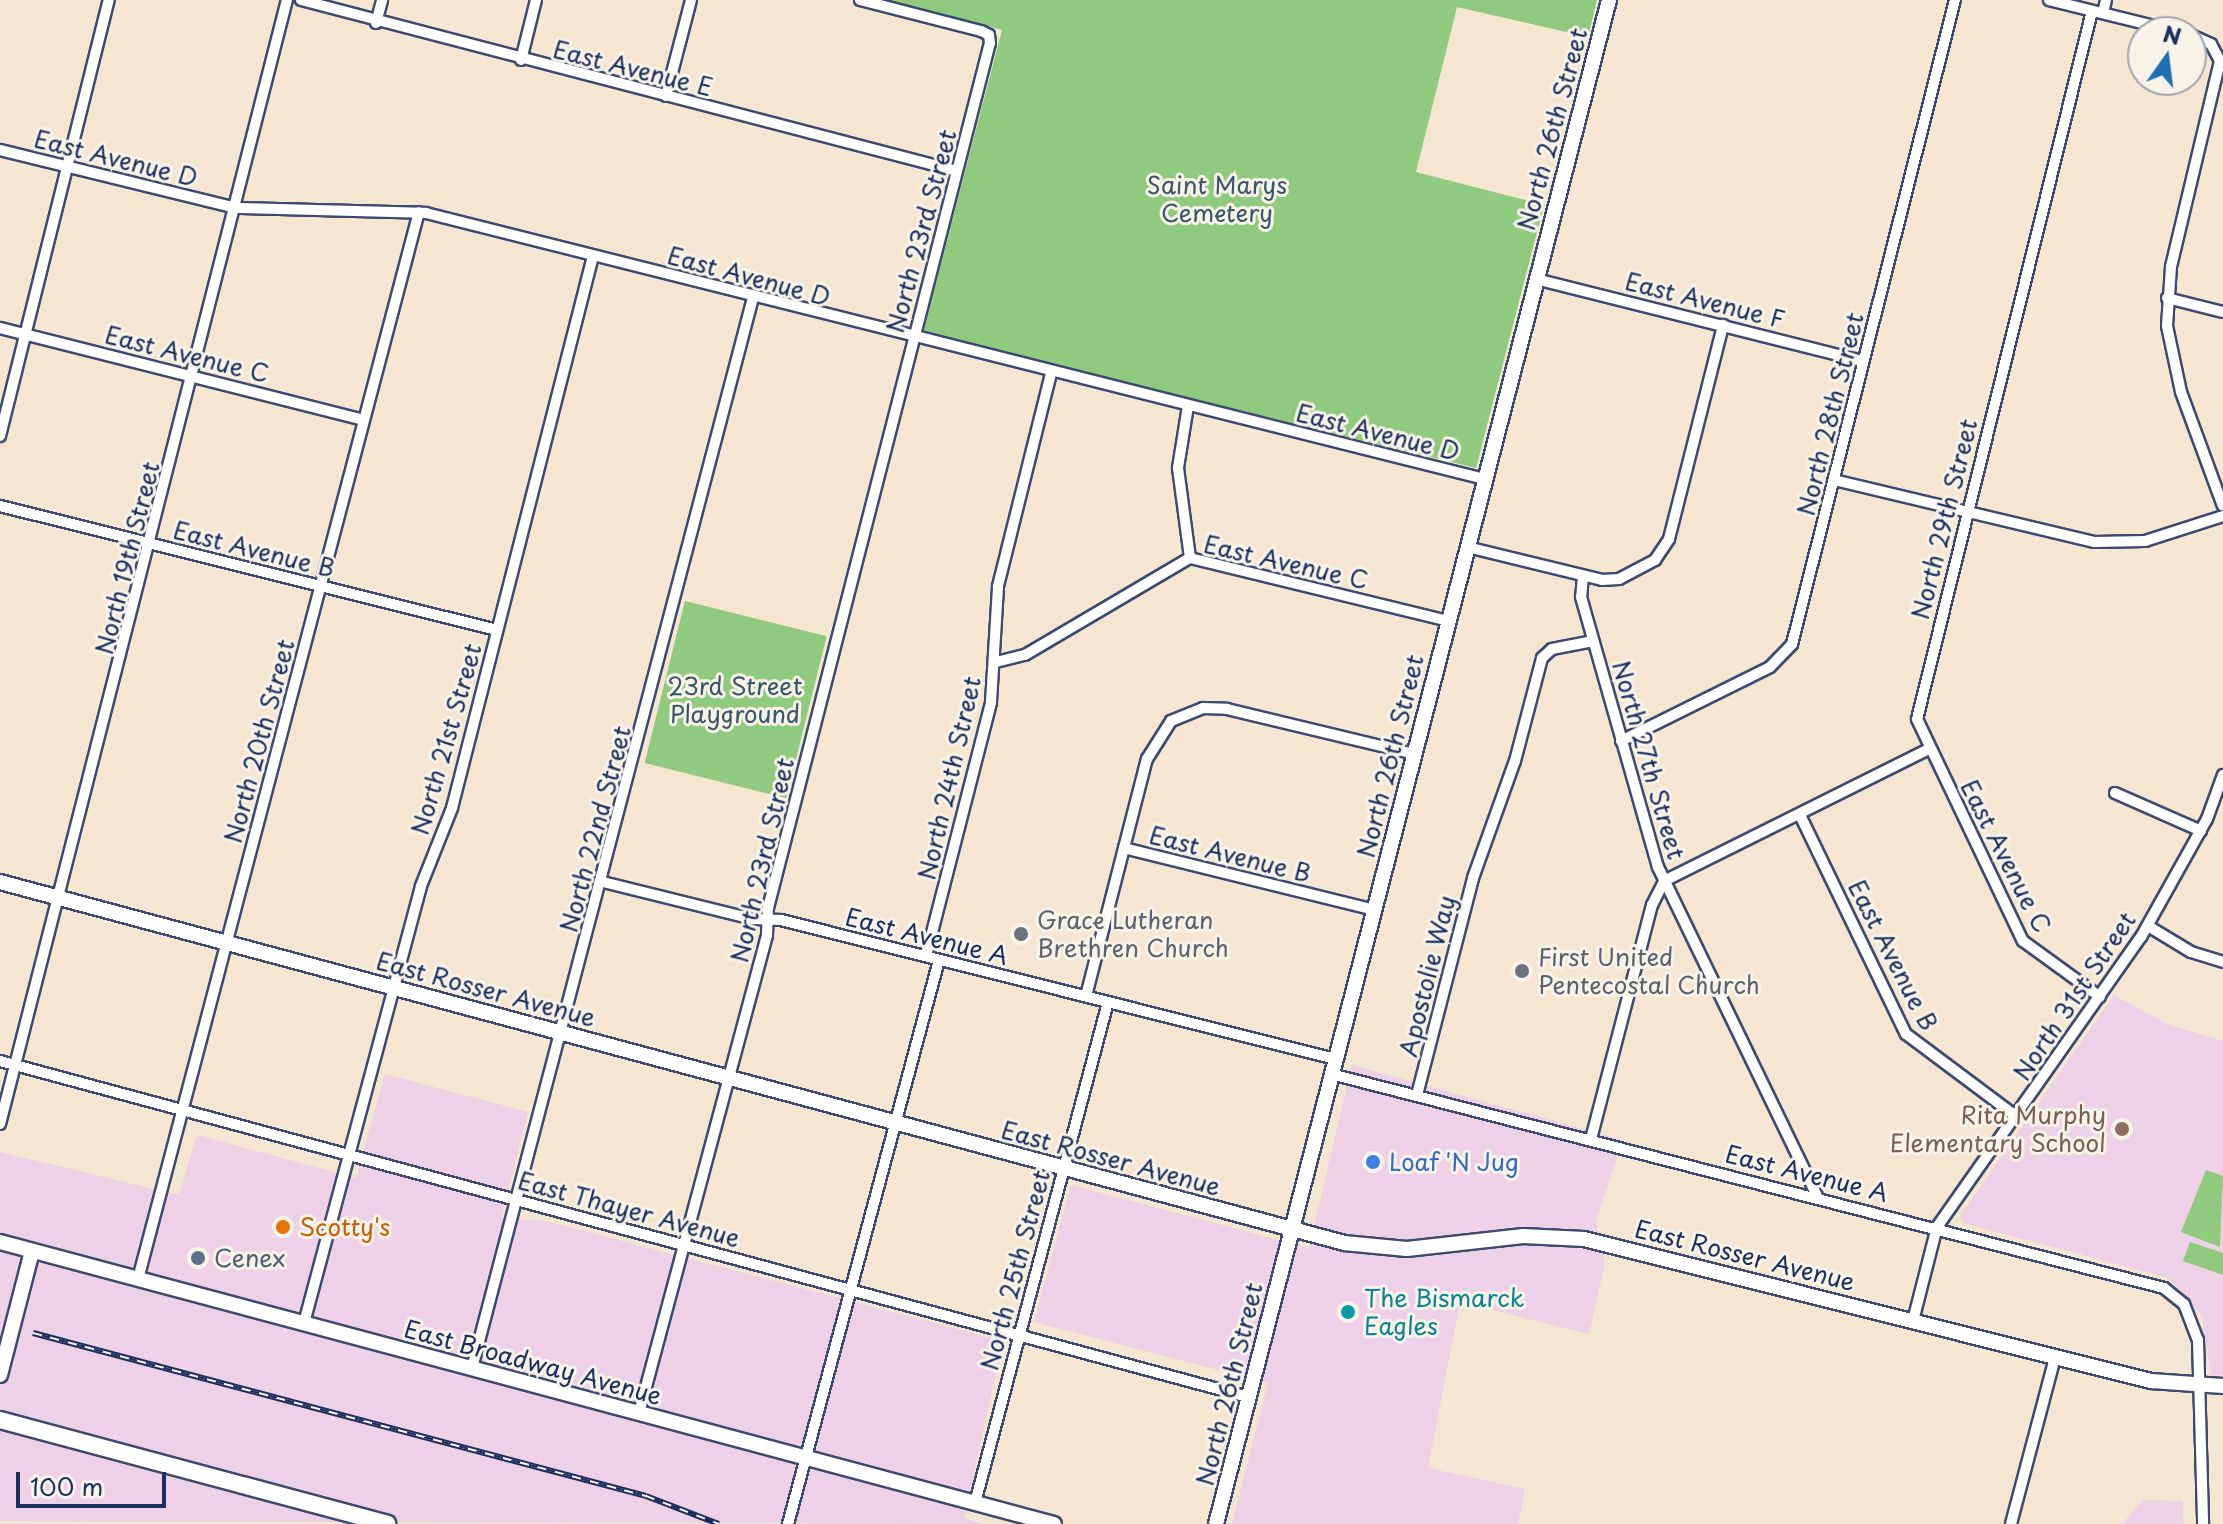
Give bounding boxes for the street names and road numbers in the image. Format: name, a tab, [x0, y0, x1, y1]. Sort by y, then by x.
street label: North 26th Street	[1511, 24, 1593, 234]
street label: East Avenue E	[551, 34, 715, 102]
street label: East Avenue D	[32, 124, 200, 192]
street label: North 23rd Street	[880, 126, 962, 336]
street label: East Avenue D	[665, 241, 833, 311]
street label: East Avenue F	[1623, 266, 1787, 334]
street label: North 28th Street	[1791, 309, 1869, 519]
street label: East Avenue C	[103, 320, 271, 388]
street label: East Avenue D	[1294, 398, 1462, 466]
street label: North 29th Street	[1905, 415, 1983, 623]
street label: North 19th Street	[89, 456, 165, 660]
street label: East Avenue B	[171, 515, 337, 583]
street label: East Avenue C	[1202, 529, 1370, 595]
street label: North 20th Street	[218, 635, 300, 847]
street label: North 21st Street	[404, 638, 488, 840]
street label: North 26th Street	[1351, 651, 1429, 861]
street label: North 27th Street	[1607, 657, 1691, 863]
street label: North 24th Street	[912, 673, 986, 883]
street label: North 22nd Street	[553, 721, 637, 937]
street label: North 23rd Street	[724, 754, 800, 966]
street label: East Avenue C	[1955, 775, 2057, 937]
street label: East Avenue B	[1147, 820, 1313, 888]
street label: East Avenue B	[1843, 876, 1943, 1034]
street label: Apostolie Way	[1393, 892, 1461, 1060]
street label: East Avenue A	[843, 902, 1011, 970]
street label: North 31st Street	[2005, 904, 2143, 1088]
street label: East Rosser Avenue	[375, 946, 597, 1032]
street label: East Rosser Avenue	[1000, 1115, 1222, 1201]
street label: East Avenue A	[1723, 1139, 1891, 1207]
street label: East Thayer Avenue	[514, 1165, 744, 1253]
street label: North 25th Street	[974, 1166, 1056, 1374]
street label: East Rosser Avenue	[1633, 1214, 1857, 1296]
street label: North 26th Street	[1190, 1279, 1268, 1489]
street label: East Broadway Avenue	[401, 1314, 665, 1410]

